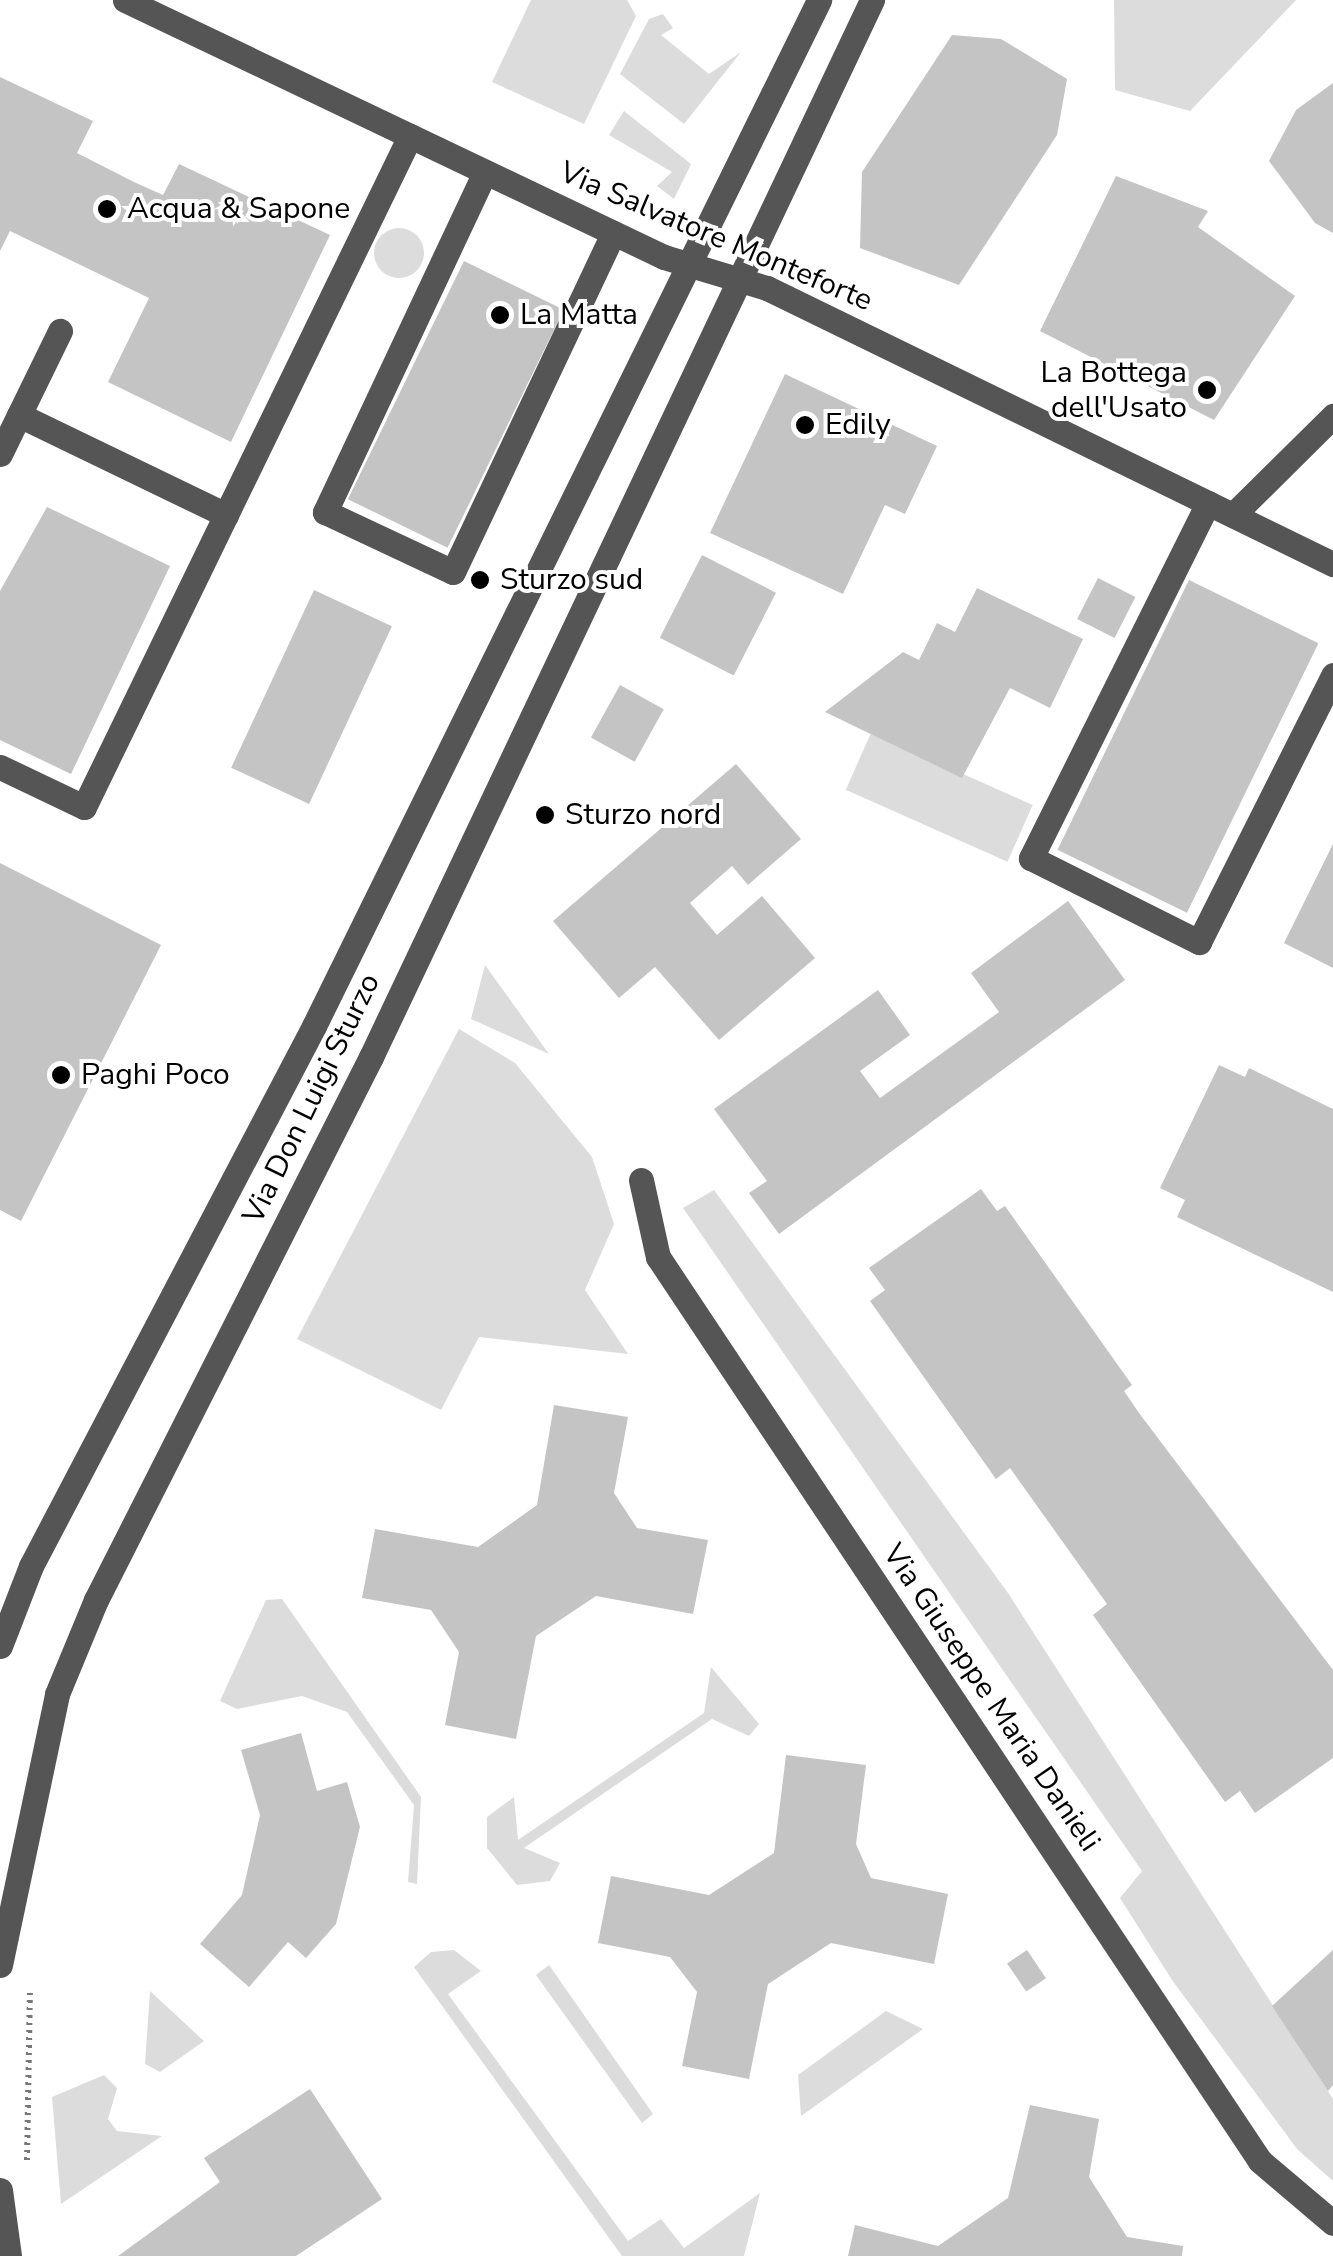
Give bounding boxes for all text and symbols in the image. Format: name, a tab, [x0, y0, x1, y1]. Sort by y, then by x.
street label: Via Salvatore Monteforte	[554, 155, 878, 319]
place label: Acqua & Sapone	[127, 191, 350, 227]
marker: Acqua & Sapone	[96, 198, 118, 220]
place label: La Matta	[520, 297, 638, 333]
marker: La Matta	[489, 304, 511, 326]
place label: La Bottega dell'Usato	[1040, 355, 1187, 426]
marker: La Bottega dell'Usato	[1196, 379, 1218, 401]
place label: Edily	[825, 407, 891, 443]
marker: Edily	[794, 414, 816, 436]
place label: Sturzo sud	[500, 562, 643, 598]
marker: Sturzo sud	[469, 569, 491, 591]
place label: Sturzo nord	[565, 797, 721, 833]
marker: Sturzo nord	[534, 804, 556, 826]
street label: Via Don Luigi Sturzo	[236, 968, 388, 1230]
place label: Paghi Poco	[81, 1057, 230, 1093]
marker: Paghi Poco	[50, 1064, 72, 1086]
street label: Via Giuseppe Maria Danieli	[875, 1538, 1107, 1858]

